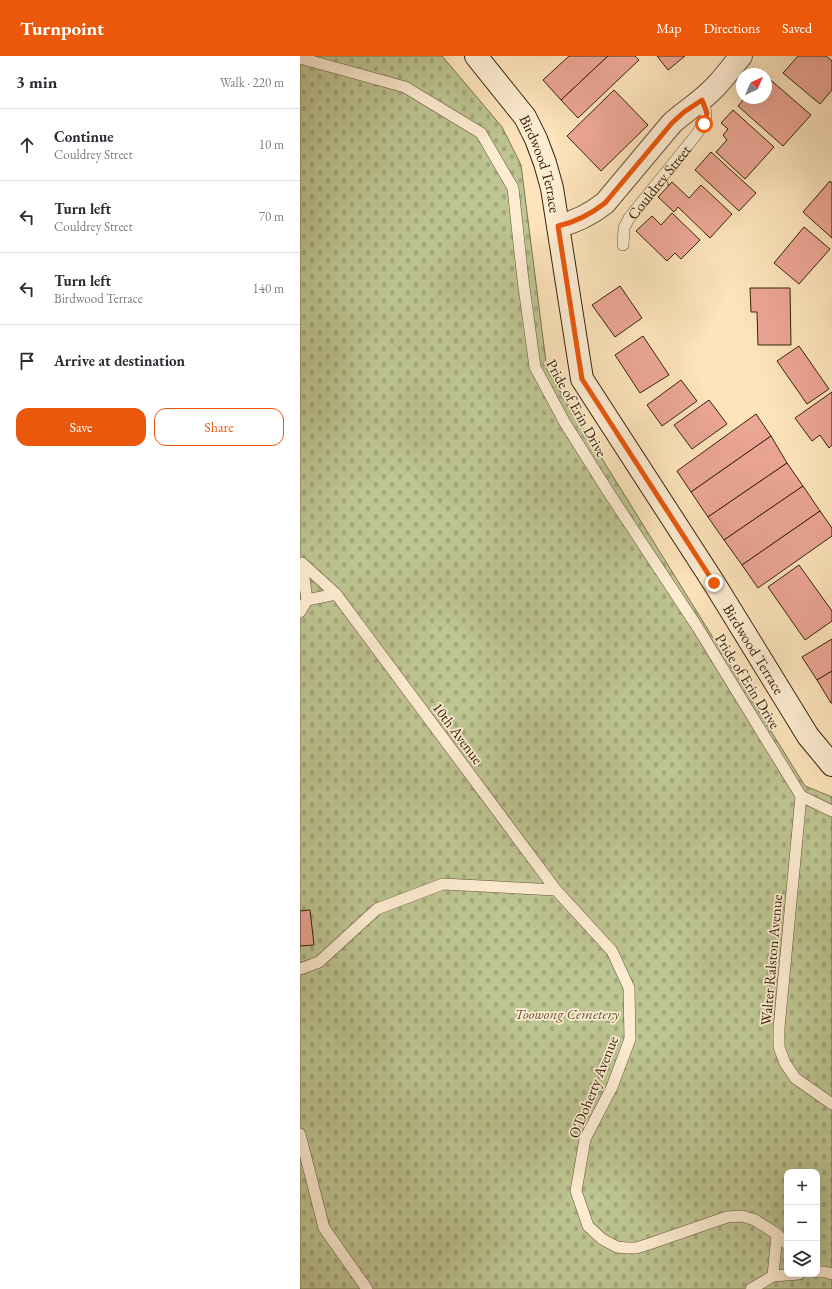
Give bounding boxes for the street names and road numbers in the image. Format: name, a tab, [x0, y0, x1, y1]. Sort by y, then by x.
street label: Birdwood Terrace	[516, 111, 565, 214]
street label: Couldrey Street	[623, 140, 694, 223]
street label: Pride of Erin Drive	[542, 356, 612, 460]
street label: Birdwood Terrace	[720, 600, 789, 698]
street label: Pride of Erin Drive	[711, 630, 785, 732]
street label: 10th Avenue	[428, 698, 488, 768]
street label: Walter Ralston Avenue	[756, 893, 786, 1026]
street label: O'Doherty Avenue	[564, 1033, 622, 1141]

